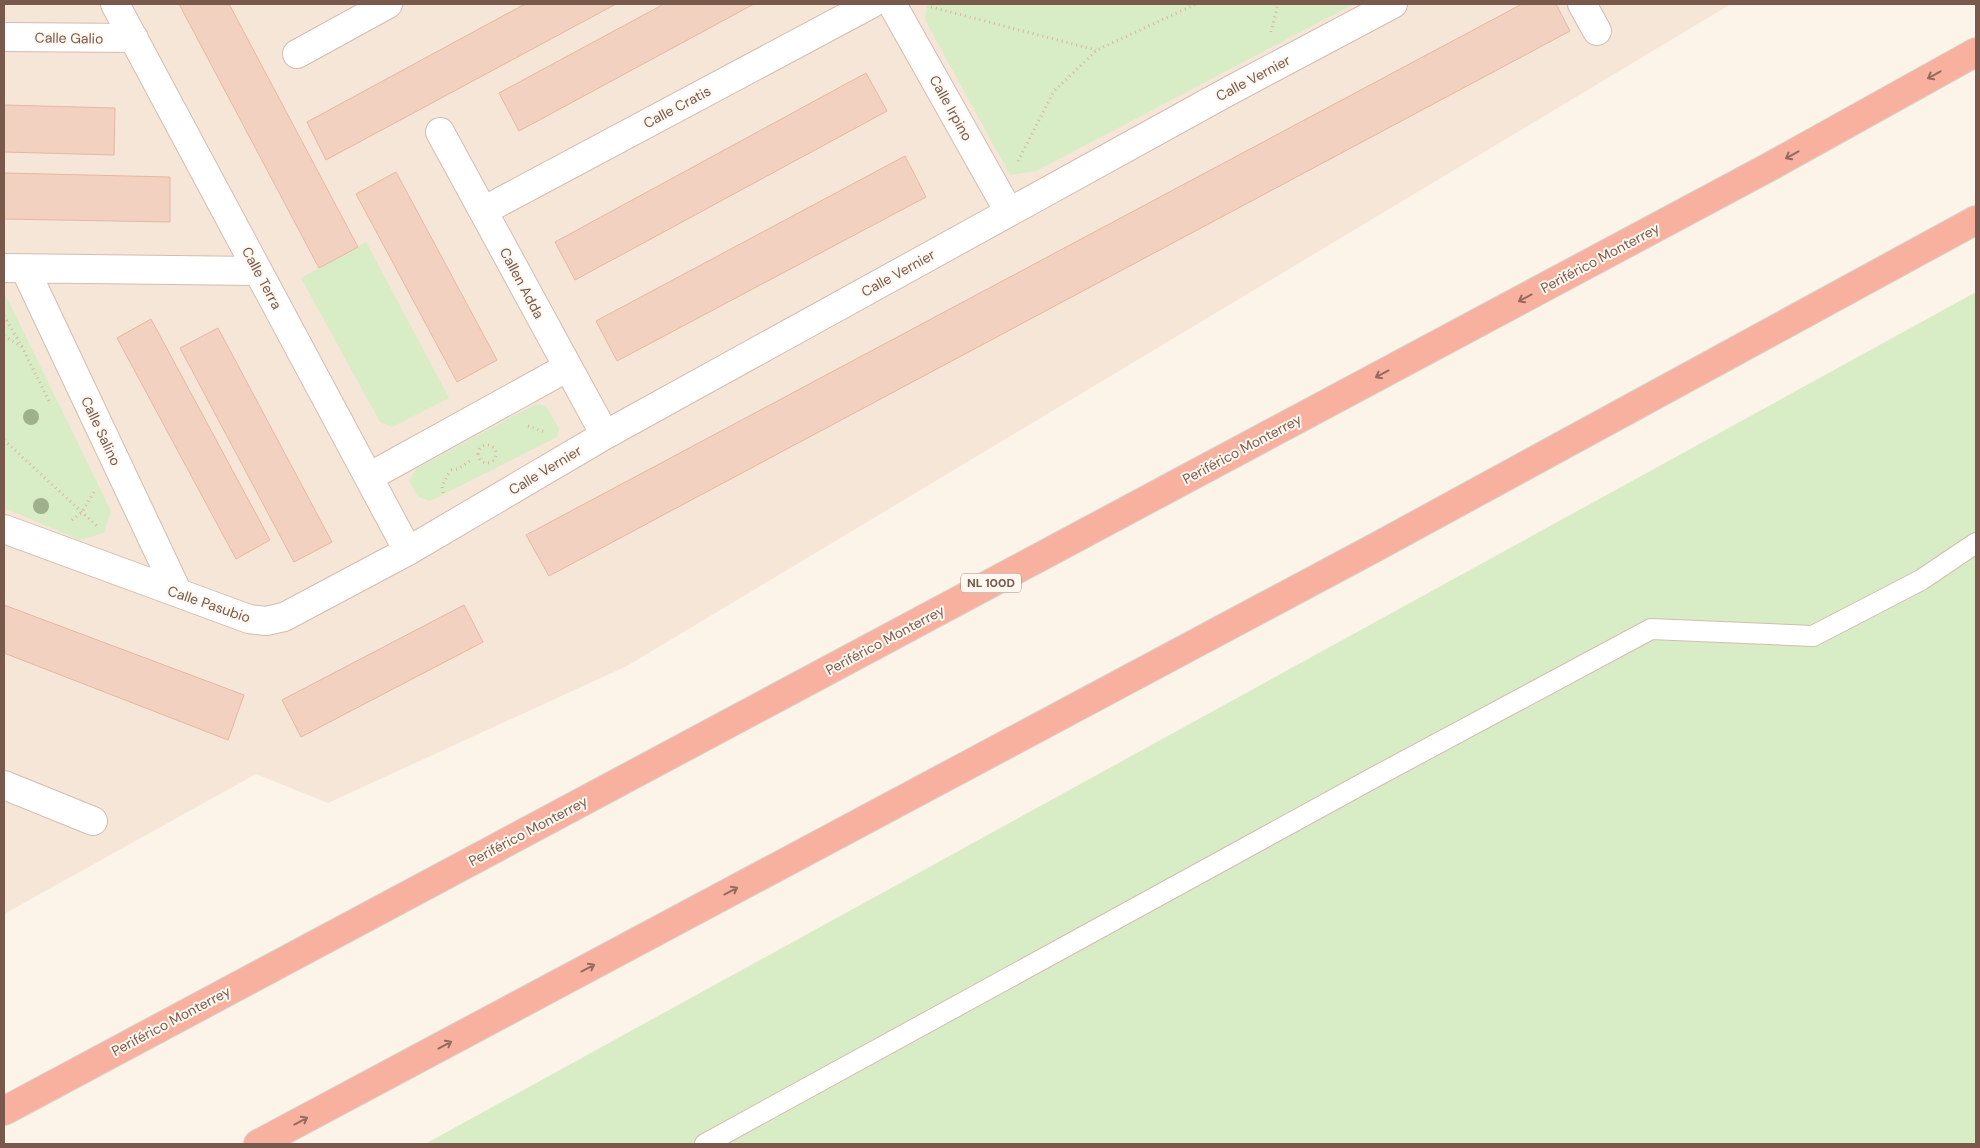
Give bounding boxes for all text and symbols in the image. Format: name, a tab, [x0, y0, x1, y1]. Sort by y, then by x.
street label: Calle Galio	[35, 28, 103, 48]
street label: Calle Vernier	[1213, 51, 1293, 105]
one-way arrow	[1927, 71, 1941, 81]
street label: Calle Irpino	[926, 72, 976, 144]
street label: Calle Cratis	[640, 82, 714, 132]
one-way arrow	[1785, 150, 1799, 160]
street label: Periférico Monterrey	[1537, 219, 1663, 297]
street label: Calle Terra	[238, 244, 286, 312]
street label: Callen Adda	[496, 244, 548, 322]
street label: Calle Vernier	[858, 245, 938, 301]
one-way arrow	[1518, 293, 1533, 303]
one-way arrow	[1375, 370, 1390, 379]
street label: Calle Salino	[77, 394, 125, 468]
street label: Periférico Monterrey	[1179, 410, 1305, 488]
street label: Calle Vernier	[505, 441, 585, 499]
road number: NL 100D	[961, 574, 1021, 592]
street label: Calle Pasubio	[165, 581, 253, 627]
street label: Periférico Monterrey	[822, 601, 948, 679]
street label: Periférico Monterrey	[465, 792, 591, 870]
one-way arrow	[724, 886, 739, 896]
one-way arrow	[580, 963, 595, 972]
street label: Periférico Monterrey	[108, 982, 234, 1060]
one-way arrow	[437, 1039, 451, 1049]
one-way arrow	[294, 1116, 309, 1126]

